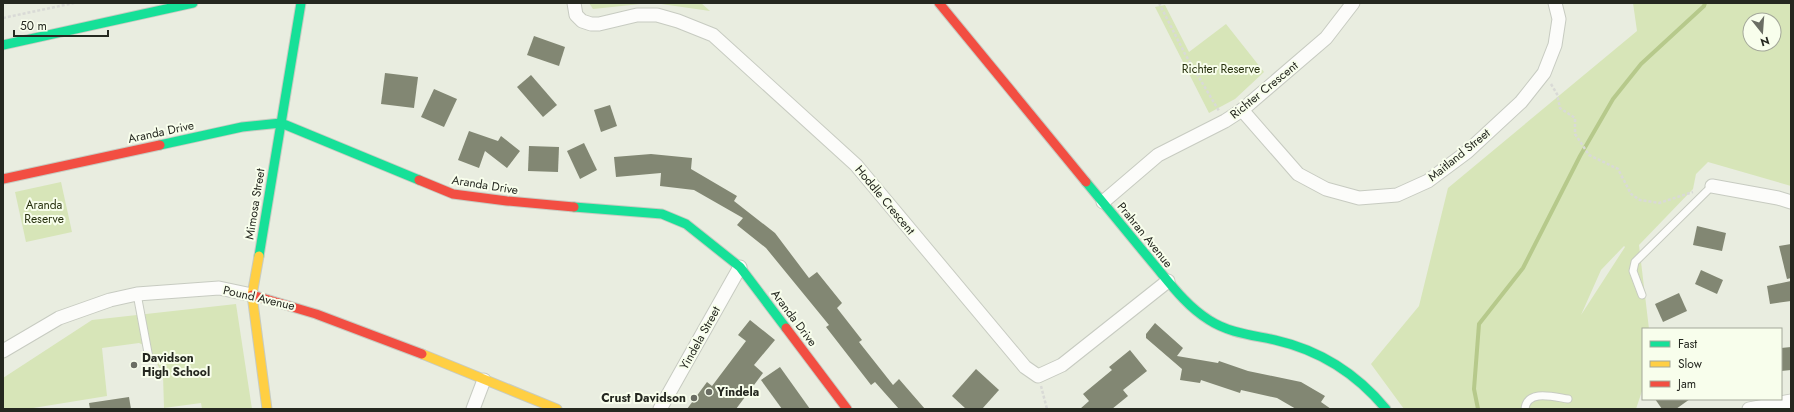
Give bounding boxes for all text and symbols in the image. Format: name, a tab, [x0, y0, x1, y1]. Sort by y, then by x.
scale bar	[14, 12, 108, 38]
north arrow	[1742, 12, 1782, 52]
text: 50 m	[20, 17, 47, 35]
text: N	[1758, 33, 1771, 50]
street label: Richter Crescent	[1226, 57, 1302, 123]
park label: Richter Reserve	[1182, 60, 1260, 78]
street label: Aranda Drive	[126, 116, 196, 148]
street label: Maitland Street	[1424, 124, 1494, 186]
street label: Hoddle Crescent	[851, 161, 919, 239]
street label: Mimosa Street	[241, 167, 270, 241]
street label: Aranda Drive	[451, 171, 519, 199]
park label: Aranda Reserve	[24, 196, 64, 228]
street label: Prahran Avenue	[1113, 198, 1177, 272]
street label: Pound Avenue	[221, 281, 297, 315]
street label: Aranda Drive	[767, 286, 821, 350]
street label: Yindela Street	[675, 303, 725, 373]
legend	[1642, 328, 1782, 400]
text: Fast	[1678, 335, 1697, 353]
place label: Davidson High School	[142, 349, 210, 381]
text: Slow	[1678, 355, 1703, 373]
marker: Davidson High School	[129, 360, 139, 370]
text: Jam	[1676, 375, 1696, 393]
place label: Yindela	[716, 383, 759, 401]
marker: Yindela	[704, 387, 714, 397]
place label: Crust Davidson	[601, 389, 686, 407]
marker: Crust Davidson	[689, 393, 699, 403]

